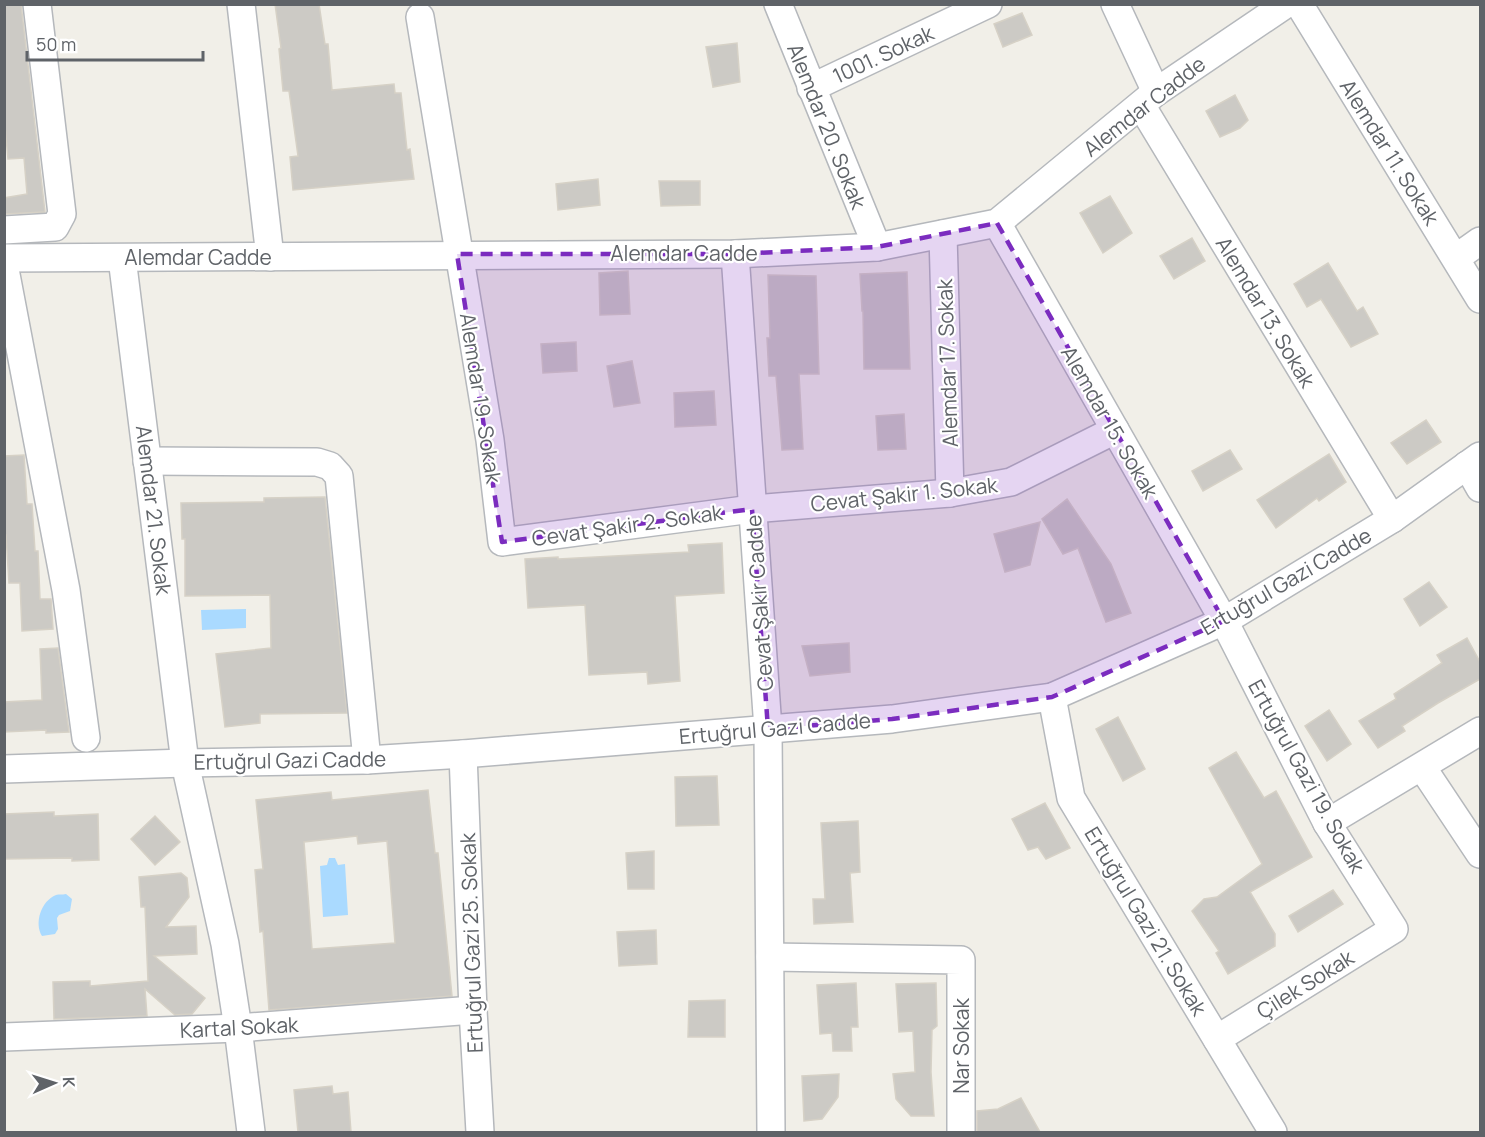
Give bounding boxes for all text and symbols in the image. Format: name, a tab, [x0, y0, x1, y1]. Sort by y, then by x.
street label: 1001. Sokak	[828, 18, 939, 90]
scale bar	[27, 24, 202, 62]
text: 50 m	[36, 32, 76, 56]
street label: Alemdar 20. Sokak	[781, 39, 873, 213]
street label: Alemdar Cadde	[1077, 50, 1211, 162]
street label: Alemdar 11. Sokak	[1334, 74, 1446, 231]
street label: Alemdar 13. Sokak	[1210, 232, 1322, 393]
street label: Alemdar Cadde	[610, 239, 758, 267]
street label: Alemdar Cadde	[124, 243, 272, 271]
street label: Alemdar 17. Sokak	[930, 278, 964, 448]
street label: Alemdar 19. Sokak	[454, 311, 508, 486]
street label: Alemdar 15. Sokak	[1055, 341, 1165, 504]
street label: Alemdar 21. Sokak	[130, 424, 178, 597]
street label: Cevat Şakir 1. Sokak	[809, 470, 999, 518]
street label: Cevat Şakir 2. Sokak	[530, 498, 725, 552]
street label: Cevat Şakir Cadde	[739, 514, 779, 692]
street label: Ertuğrul Gazi Cadde	[1196, 521, 1376, 641]
street label: Ertuğrul Gazi 19. Sokak	[1242, 674, 1372, 878]
street label: Ertuğrul Gazi Cadde	[678, 706, 872, 750]
street label: Ertuğrul Gazi Cadde	[193, 744, 387, 776]
street label: Ertuğrul Gazi 21. Sokak	[1079, 821, 1214, 1021]
street label: Ertuğrul Gazi 25. Sokak	[453, 832, 489, 1054]
street label: Çilek Sokak	[1251, 943, 1359, 1025]
street label: Nar Sokak	[947, 998, 975, 1094]
street label: Kartal Sokak	[179, 1010, 300, 1044]
north arrow	[24, 1053, 84, 1113]
text: K	[58, 1076, 80, 1089]

